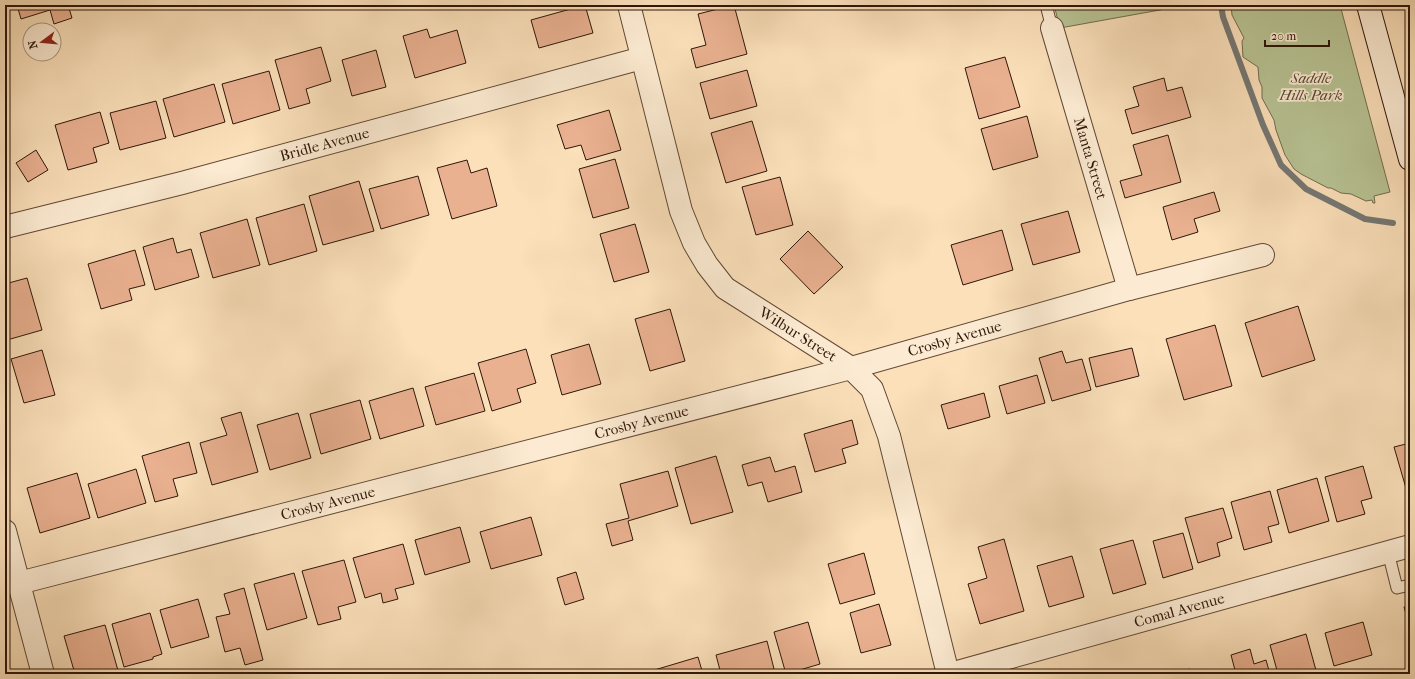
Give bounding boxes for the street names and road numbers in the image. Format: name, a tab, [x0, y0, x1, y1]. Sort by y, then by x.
street label: Manta Street	[1070, 115, 1111, 202]
street label: Bridle Avenue	[278, 123, 372, 165]
street label: Wilbur Street	[755, 302, 841, 366]
street label: Crosby Avenue	[906, 317, 1004, 360]
street label: Crosby Avenue	[593, 401, 691, 443]
street label: Crosby Avenue	[279, 482, 377, 524]
street label: Comal Avenue	[1132, 589, 1227, 631]

